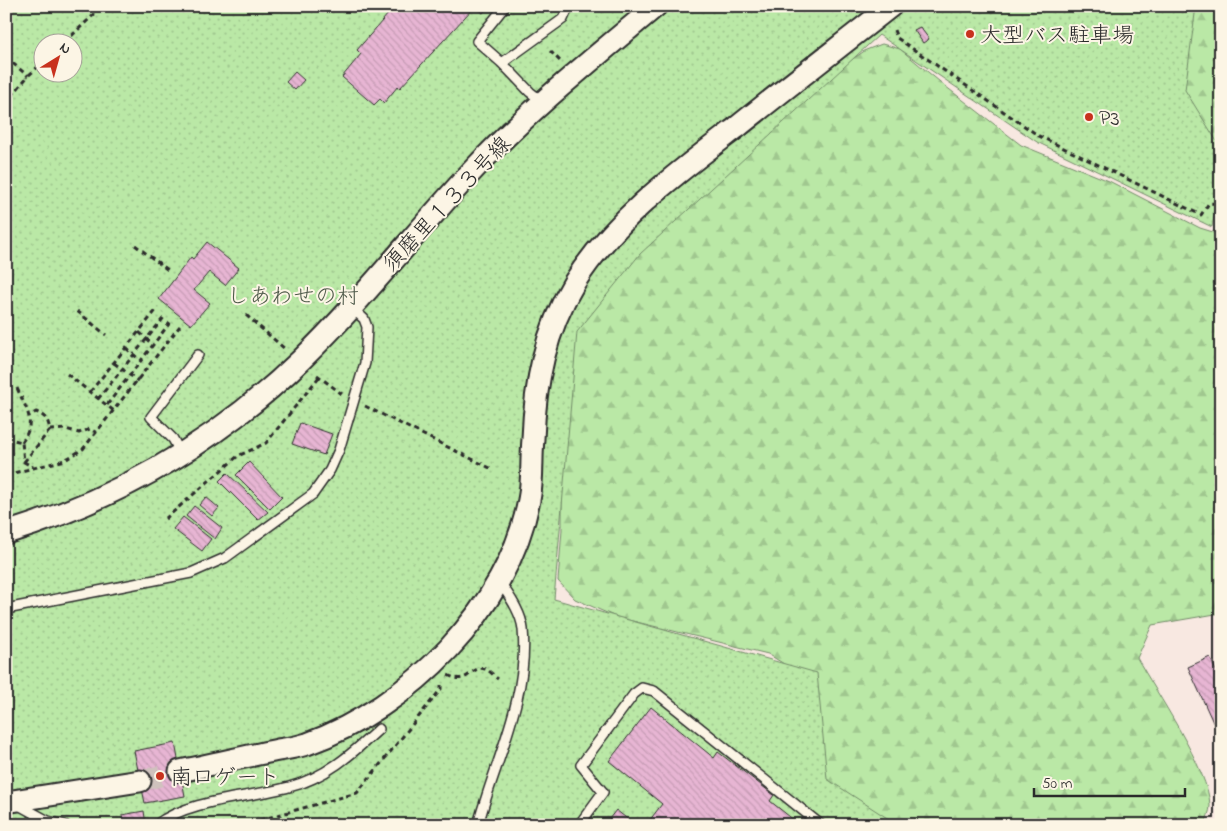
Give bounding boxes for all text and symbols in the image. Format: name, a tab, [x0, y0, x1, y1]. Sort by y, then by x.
place label: 大型バス駐車場	[980, 21, 1134, 53]
marker: 大型バス駐車場	[964, 28, 976, 40]
north arrow	[32, 32, 82, 82]
text: N	[55, 38, 75, 60]
place label: P3	[1099, 104, 1120, 136]
marker: P3	[1083, 111, 1095, 123]
street label: 須磨里１３３号線	[376, 130, 520, 280]
park label: しあわせの村	[227, 282, 359, 314]
place label: 南口ゲート	[170, 763, 280, 795]
scale bar	[1034, 766, 1186, 798]
marker: 南口ゲート	[154, 770, 166, 782]
text: 50 m	[1042, 773, 1073, 795]

